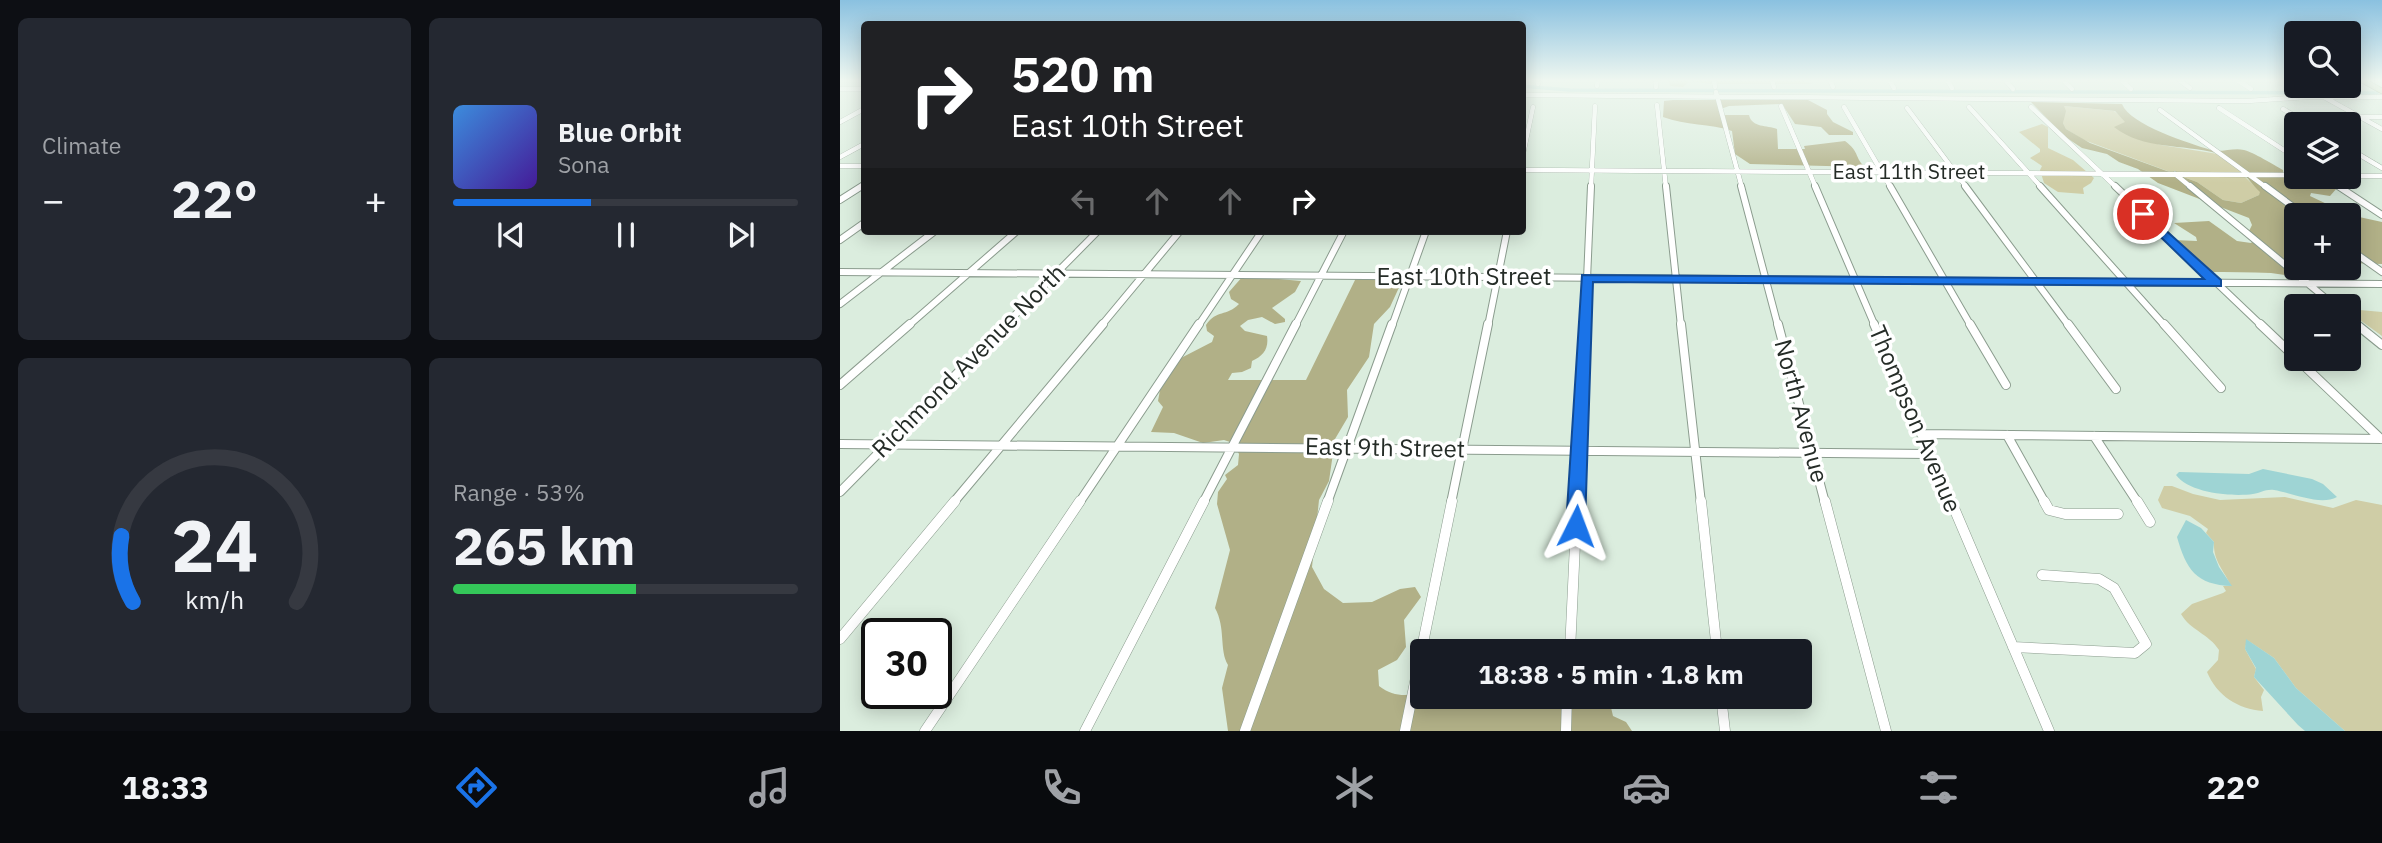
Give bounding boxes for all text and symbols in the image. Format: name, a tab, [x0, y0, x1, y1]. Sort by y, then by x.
map controls	[2284, 21, 2361, 371]
button: search	[2284, 21, 2361, 98]
text: 520 m	[1011, 42, 1155, 105]
icon: right	[896, 49, 987, 140]
text: East 10th Street	[1011, 104, 1244, 146]
button: layers	[2284, 112, 2361, 189]
text: Blue Orbit	[558, 115, 682, 149]
text: Climate	[42, 130, 121, 160]
text: Sona	[558, 149, 610, 179]
street label: East 11th Street	[1833, 157, 1985, 185]
text: 22°	[171, 165, 258, 232]
text: −	[42, 175, 65, 224]
text: +	[364, 175, 387, 224]
icon: left	[1065, 182, 1103, 220]
icon: ahead	[1138, 182, 1176, 220]
icon: ahead	[1211, 182, 1249, 220]
icon: right	[1284, 182, 1322, 220]
pin	[2113, 184, 2173, 244]
icon: arrive	[2124, 195, 2162, 233]
button: +	[2284, 203, 2361, 280]
icon: previous	[492, 216, 530, 254]
icon: pause	[607, 216, 645, 254]
icon: next	[722, 216, 760, 254]
street label: Richmond Avenue North	[864, 256, 1072, 464]
street label: East 10th Street	[1377, 260, 1551, 292]
button: −	[2284, 294, 2361, 371]
street label: Thompson Avenue	[1862, 320, 1970, 517]
street label: North Avenue	[1767, 336, 1836, 486]
street label: East 9th Street	[1305, 430, 1465, 464]
text: Range · 53%	[453, 477, 585, 507]
position arrow	[1539, 489, 1613, 563]
text: 24	[171, 497, 258, 592]
text: 265 km	[453, 512, 635, 579]
text: km/h	[185, 582, 244, 615]
speed limit sign: 30	[861, 618, 952, 709]
text: 18:38 · 5 min · 1.8 km	[1478, 657, 1744, 691]
icon: directions	[452, 763, 501, 812]
icon: music	[745, 763, 794, 812]
icon: phone	[1037, 763, 1086, 812]
icon: climate	[1330, 763, 1379, 812]
icon: car	[1622, 763, 1671, 812]
icon: filters	[1914, 763, 1963, 812]
text: 18:33	[122, 766, 209, 808]
text: 22°	[2207, 766, 2260, 808]

